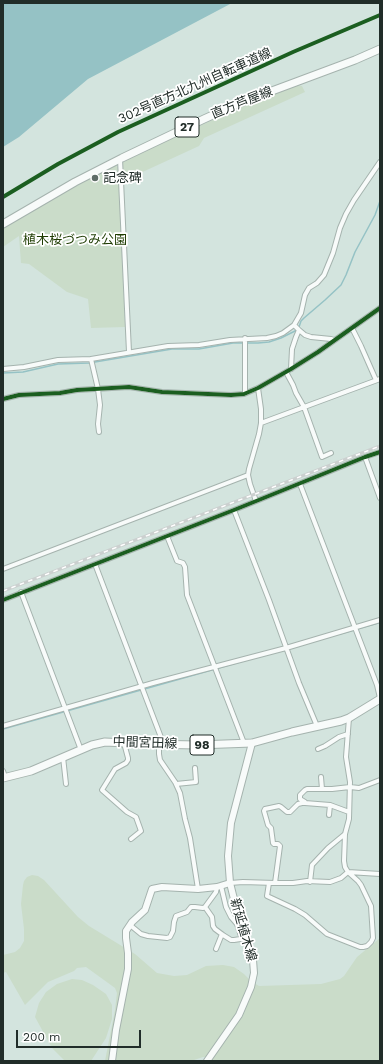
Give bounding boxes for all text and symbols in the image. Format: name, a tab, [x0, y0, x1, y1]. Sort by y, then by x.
street label: 302号直方北九州自転車道線	[116, 45, 274, 127]
street label: 直方芦屋線	[209, 84, 275, 122]
road number: 27	[175, 117, 199, 137]
place label: 記念碑	[103, 170, 142, 186]
marker: 記念碑	[90, 173, 100, 183]
park label: 植木桜づつみ公園	[23, 232, 127, 248]
street label: 中間宮田線	[112, 734, 178, 752]
road number: 98	[190, 735, 214, 755]
street label: 新延植木線	[227, 897, 259, 963]
scale bar	[18, 1022, 143, 1048]
text: 200 m	[23, 1030, 60, 1044]

